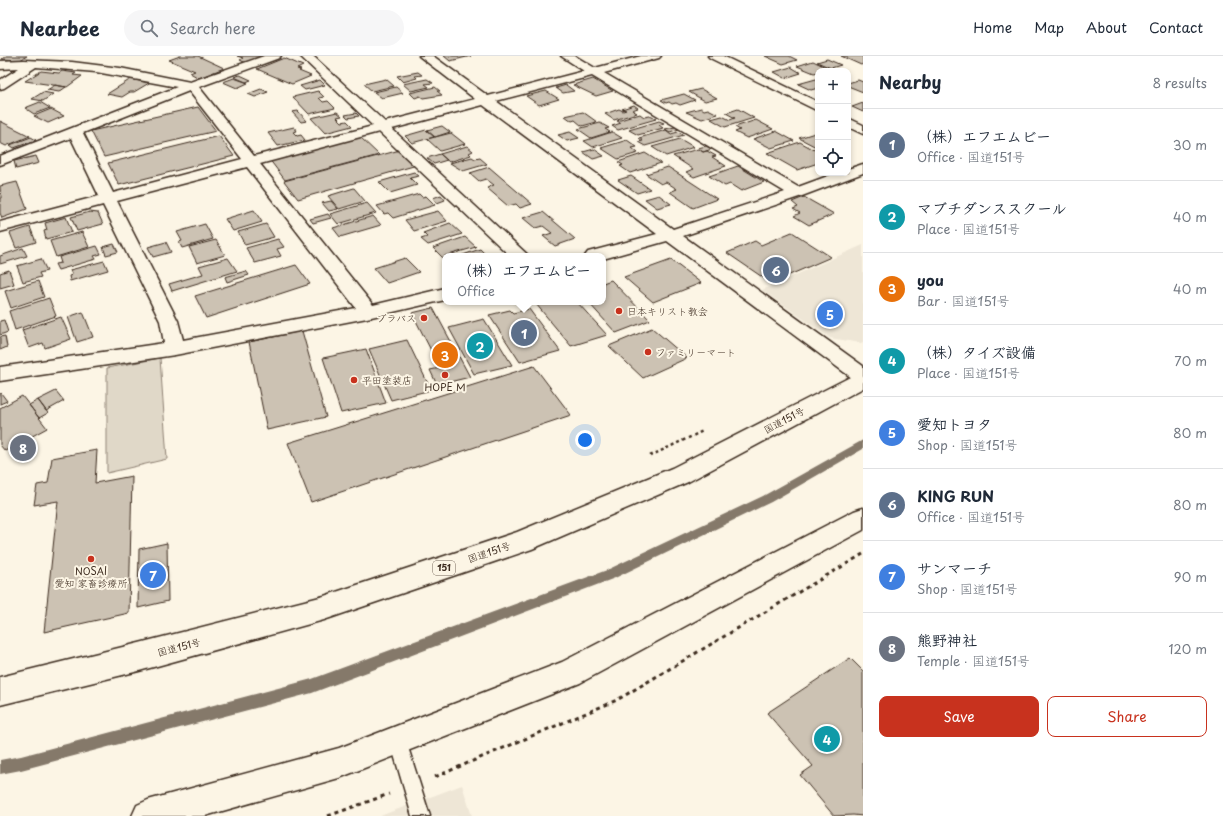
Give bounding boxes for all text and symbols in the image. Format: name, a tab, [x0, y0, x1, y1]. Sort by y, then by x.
search box	[124, 10, 404, 46]
text: Nearbee	[20, 14, 100, 42]
text: Search here	[170, 16, 255, 39]
icon: search	[138, 17, 160, 39]
text: Home	[973, 17, 1012, 38]
text: Map	[1034, 17, 1064, 38]
text: About	[1086, 17, 1127, 38]
text: Contact	[1149, 17, 1203, 38]
map controls	[815, 68, 851, 176]
button: +	[815, 68, 851, 104]
text: Nearby	[879, 69, 941, 95]
text: 8 results	[1153, 73, 1207, 92]
button: −	[815, 104, 851, 140]
text: （株）エフエムビー	[917, 124, 1051, 147]
text: 1	[889, 135, 895, 154]
text: 30 m	[1173, 135, 1207, 154]
button: locate	[815, 140, 851, 176]
text: Office · 国道151号	[917, 147, 1025, 166]
text: マブチダンススクール	[917, 196, 1066, 219]
text: 2	[887, 207, 897, 226]
text: 40 m	[1173, 207, 1207, 226]
text: Place · 国道151号	[917, 219, 1020, 238]
popup	[442, 253, 606, 305]
pin: 6	[763, 255, 789, 285]
text: （株）エフエムビー	[457, 258, 591, 281]
text: you	[917, 268, 944, 291]
text: 3	[888, 279, 896, 298]
text: 40 m	[1173, 279, 1207, 298]
text: Office	[457, 281, 495, 300]
text: Bar · 国道151号	[917, 291, 1009, 310]
pin: 5	[817, 299, 843, 329]
place label: 日本キリスト教会	[627, 303, 708, 318]
marker: 日本キリスト教会	[614, 306, 624, 316]
place label: ブラバス	[376, 310, 416, 325]
marker: ブラバス	[419, 313, 429, 323]
pin: 1	[511, 318, 537, 348]
pin: 2	[467, 331, 493, 361]
pin: 3	[432, 340, 458, 370]
text: （株）タイズ設備	[917, 340, 1036, 363]
place label: ファミリーマート	[656, 344, 736, 359]
marker: ファミリーマート	[643, 347, 653, 357]
text: 4	[888, 351, 896, 370]
text: 70 m	[1174, 351, 1207, 370]
text: Place · 国道151号	[917, 363, 1020, 382]
marker: HOPE M	[440, 370, 450, 380]
place label: 平田塗装店	[362, 372, 412, 387]
marker: 平田塗装店	[349, 375, 359, 385]
place label: HOPE M	[424, 379, 466, 394]
street label: 国道151号	[761, 402, 807, 437]
text: 愛知トヨタ	[917, 412, 992, 435]
text: 5	[888, 423, 896, 442]
text: 80 m	[1173, 423, 1207, 442]
your location	[575, 430, 595, 450]
pin: 8	[10, 433, 36, 463]
text: Shop · 国道151号	[917, 435, 1018, 454]
text: KING RUN	[917, 484, 994, 507]
text: 6	[887, 495, 897, 514]
text: 80 m	[1173, 495, 1207, 514]
text: Office · 国道151号	[917, 507, 1025, 526]
street label: 国道151号	[465, 537, 512, 566]
marker: NOSAI 愛知 家畜診療所	[86, 554, 96, 564]
text: サンマーチ	[917, 556, 992, 579]
pin: 7	[140, 560, 166, 590]
road number: 151	[433, 561, 455, 575]
place label: NOSAI 愛知 家畜診療所	[54, 563, 128, 590]
text: 7	[888, 567, 896, 586]
text: 90 m	[1174, 567, 1207, 586]
text: Shop · 国道151号	[917, 579, 1018, 598]
text: 熊野神社	[917, 628, 977, 651]
street label: 国道151号	[155, 634, 202, 660]
text: 8	[888, 639, 896, 658]
text: 120 m	[1168, 639, 1207, 658]
text: Temple · 国道151号	[917, 651, 1030, 670]
button: Save	[879, 696, 1039, 737]
button: Share	[1047, 696, 1207, 737]
pin: 4	[814, 724, 840, 754]

